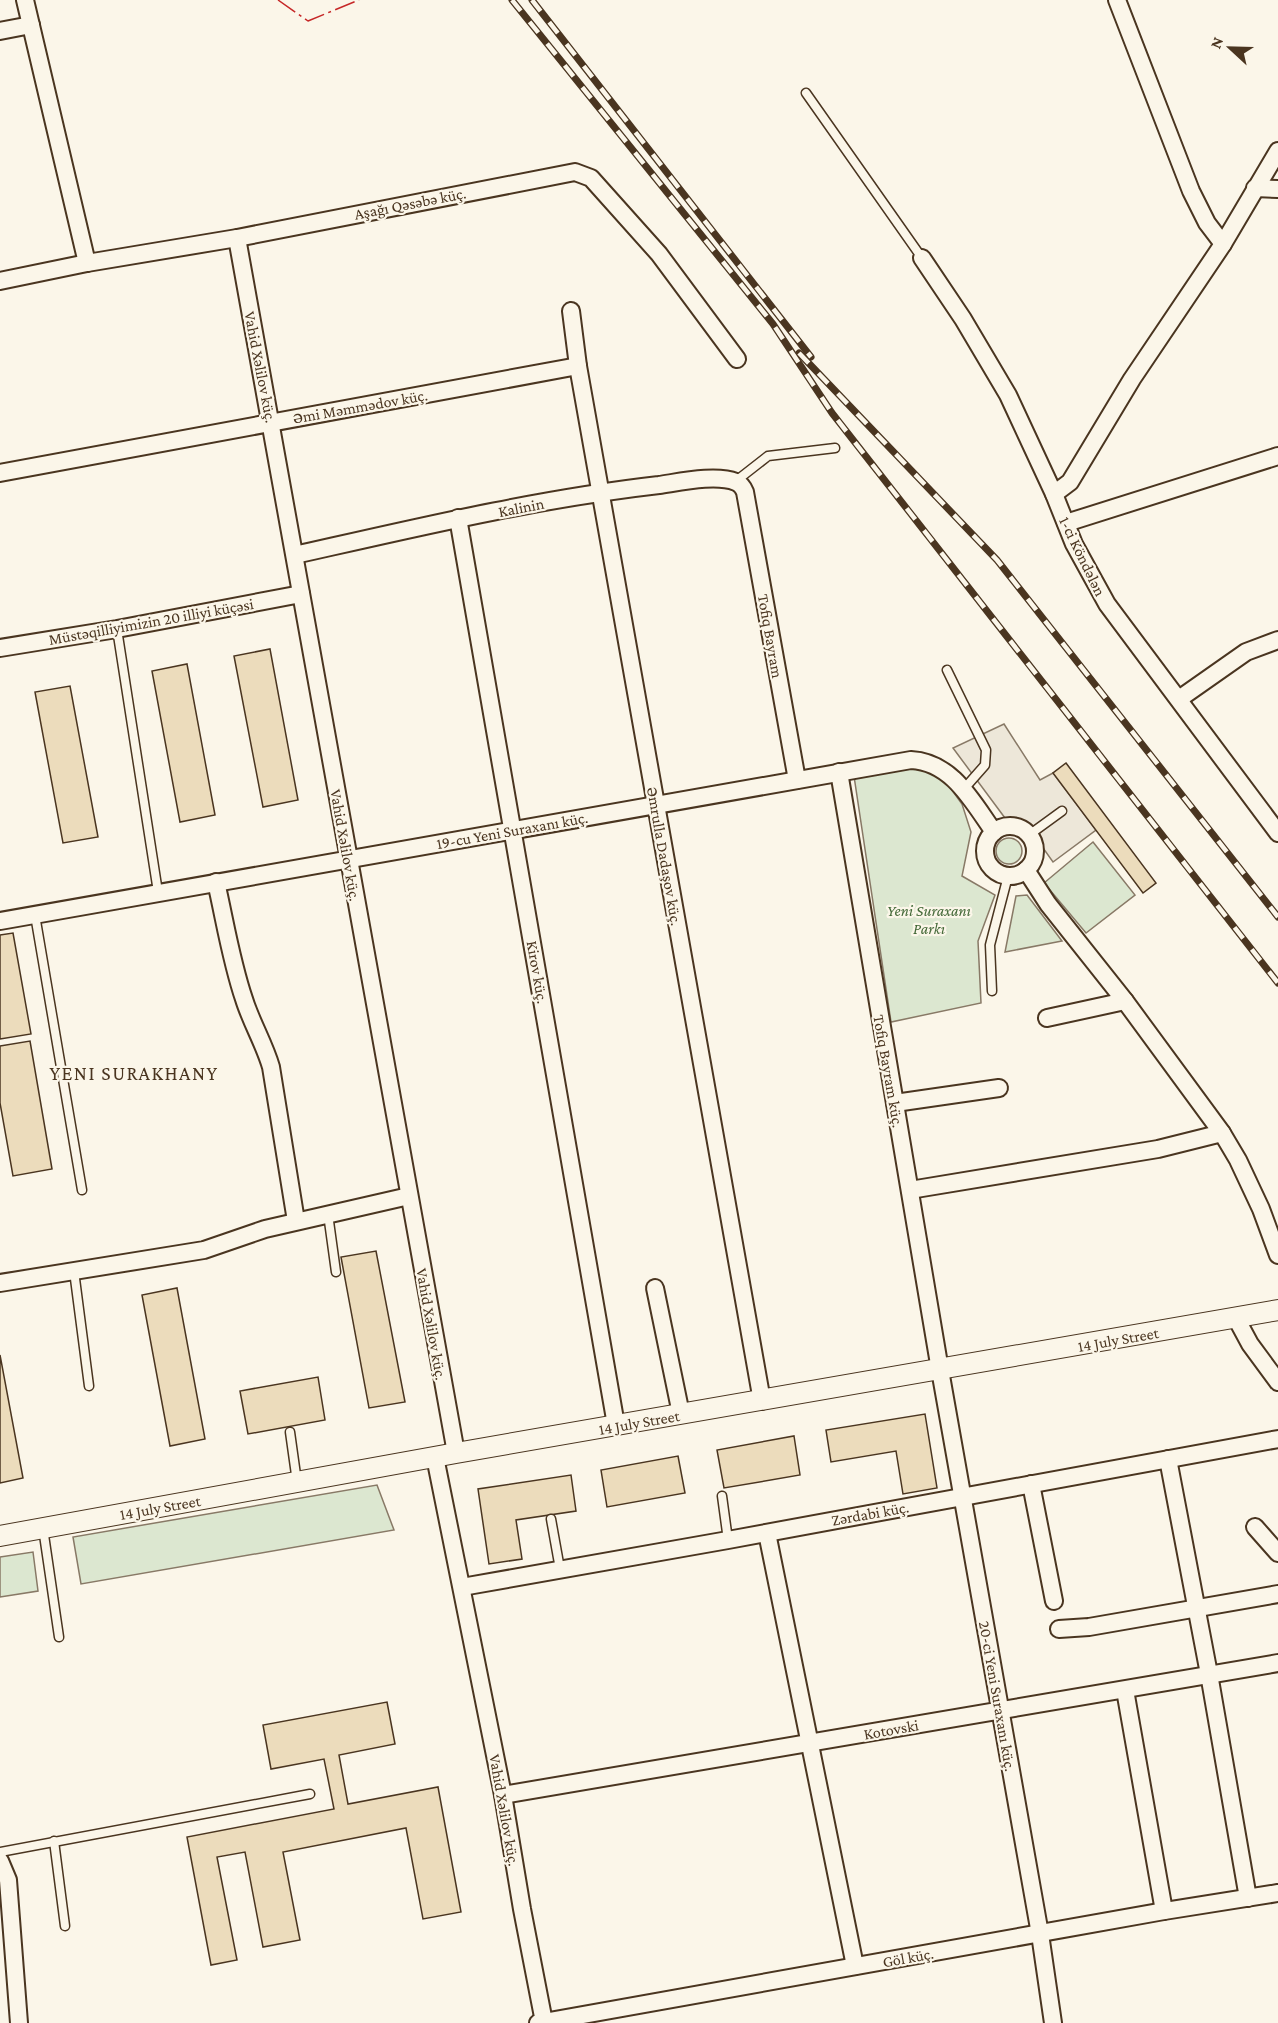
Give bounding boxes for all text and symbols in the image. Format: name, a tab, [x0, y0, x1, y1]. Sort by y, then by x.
north arrow	[1200, 18, 1260, 78]
text: N	[1207, 34, 1227, 51]
street label: Aşağı Qəsəbə küç.	[353, 184, 468, 224]
street label: Vahid Xəlilov küç.	[240, 310, 280, 424]
street label: Əmi Məmmədov küç.	[291, 386, 429, 428]
street label: Kalinin	[497, 495, 546, 520]
street label: 1-ci Köndələn	[1056, 514, 1109, 599]
street label: Tofiq Bayram	[754, 593, 786, 680]
street label: Müstəqilliyimizin 20 illiyi küçəsi	[47, 595, 255, 649]
street label: Əmrulla Dadaşov küç.	[643, 785, 685, 927]
street label: Vahid Xəlilov küç.	[326, 788, 364, 902]
street label: 19-cu Yeni Suraxanı küç.	[435, 809, 589, 853]
park label: Yeni Suraxanı Parkı	[887, 902, 971, 937]
street label: Kirov küç.	[523, 939, 551, 1005]
street label: Tofiq Bayram küç.	[869, 1013, 907, 1129]
district label: YENI SURAKHANY	[49, 1062, 219, 1084]
street label: Vahid Xəlilov küç.	[412, 1267, 450, 1381]
street label: 14 July Street	[1076, 1324, 1161, 1356]
street label: 14 July Street	[597, 1407, 682, 1439]
street label: 14 July Street	[118, 1492, 203, 1524]
street label: Zərdabi küç.	[830, 1498, 910, 1530]
street label: 20-ci Yeni Suraxanı küç.	[975, 1620, 1019, 1773]
street label: Kotovski	[862, 1716, 920, 1743]
street label: Vahid Xəlilov küç.	[485, 1753, 523, 1867]
street label: Göl küç.	[881, 1945, 935, 1971]

